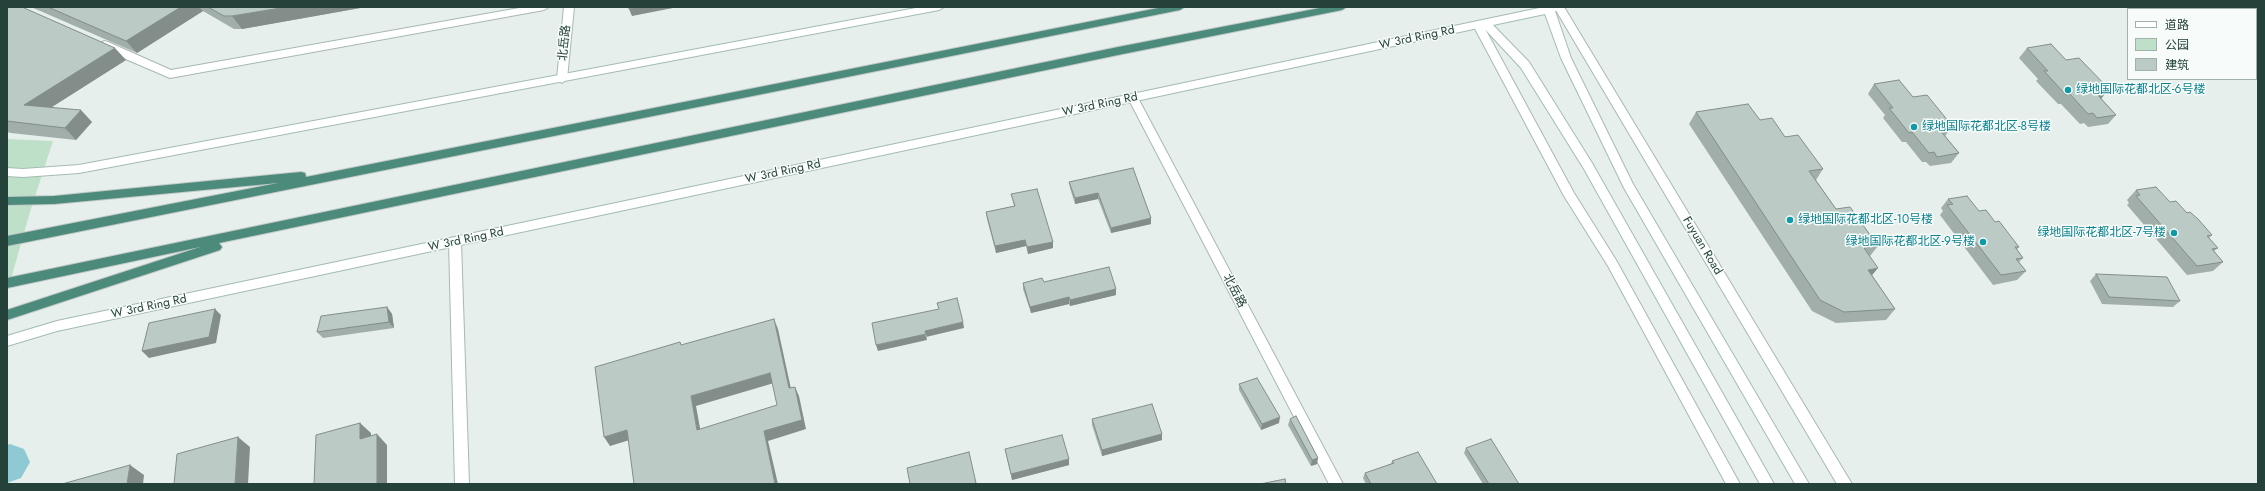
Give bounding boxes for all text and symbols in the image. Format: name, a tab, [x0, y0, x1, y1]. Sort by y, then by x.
legend	[2127, 8, 2257, 80]
text: 道路	[2165, 16, 2189, 34]
street label: W 3rd Ring Rd	[1378, 23, 1456, 53]
street label: 北岳路	[556, 24, 574, 62]
text: 公园	[2165, 36, 2189, 54]
text: 建筑	[2165, 56, 2189, 74]
place label: 绿地国际花都北区-6号楼	[2076, 83, 2205, 97]
marker: 绿地国际花都北区-6号楼	[2063, 85, 2073, 95]
street label: W 3rd Ring Rd	[1061, 90, 1139, 120]
place label: 绿地国际花都北区-8号楼	[1922, 120, 2051, 134]
marker: 绿地国际花都北区-8号楼	[1909, 122, 1919, 132]
street label: W 3rd Ring Rd	[744, 157, 822, 187]
place label: 绿地国际花都北区-10号楼	[1798, 213, 1933, 227]
street label: Fuyuan Road	[1679, 214, 1725, 278]
marker: 绿地国际花都北区-10号楼	[1785, 215, 1795, 225]
street label: W 3rd Ring Rd	[427, 225, 505, 255]
place label: 绿地国际花都北区-7号楼	[2037, 226, 2166, 240]
marker: 绿地国际花都北区-7号楼	[2169, 228, 2179, 238]
place label: 绿地国际花都北区-9号楼	[1846, 235, 1975, 249]
marker: 绿地国际花都北区-9号楼	[1978, 237, 1988, 247]
street label: 北岳路	[1219, 272, 1249, 310]
street label: W 3rd Ring Rd	[110, 292, 188, 322]

